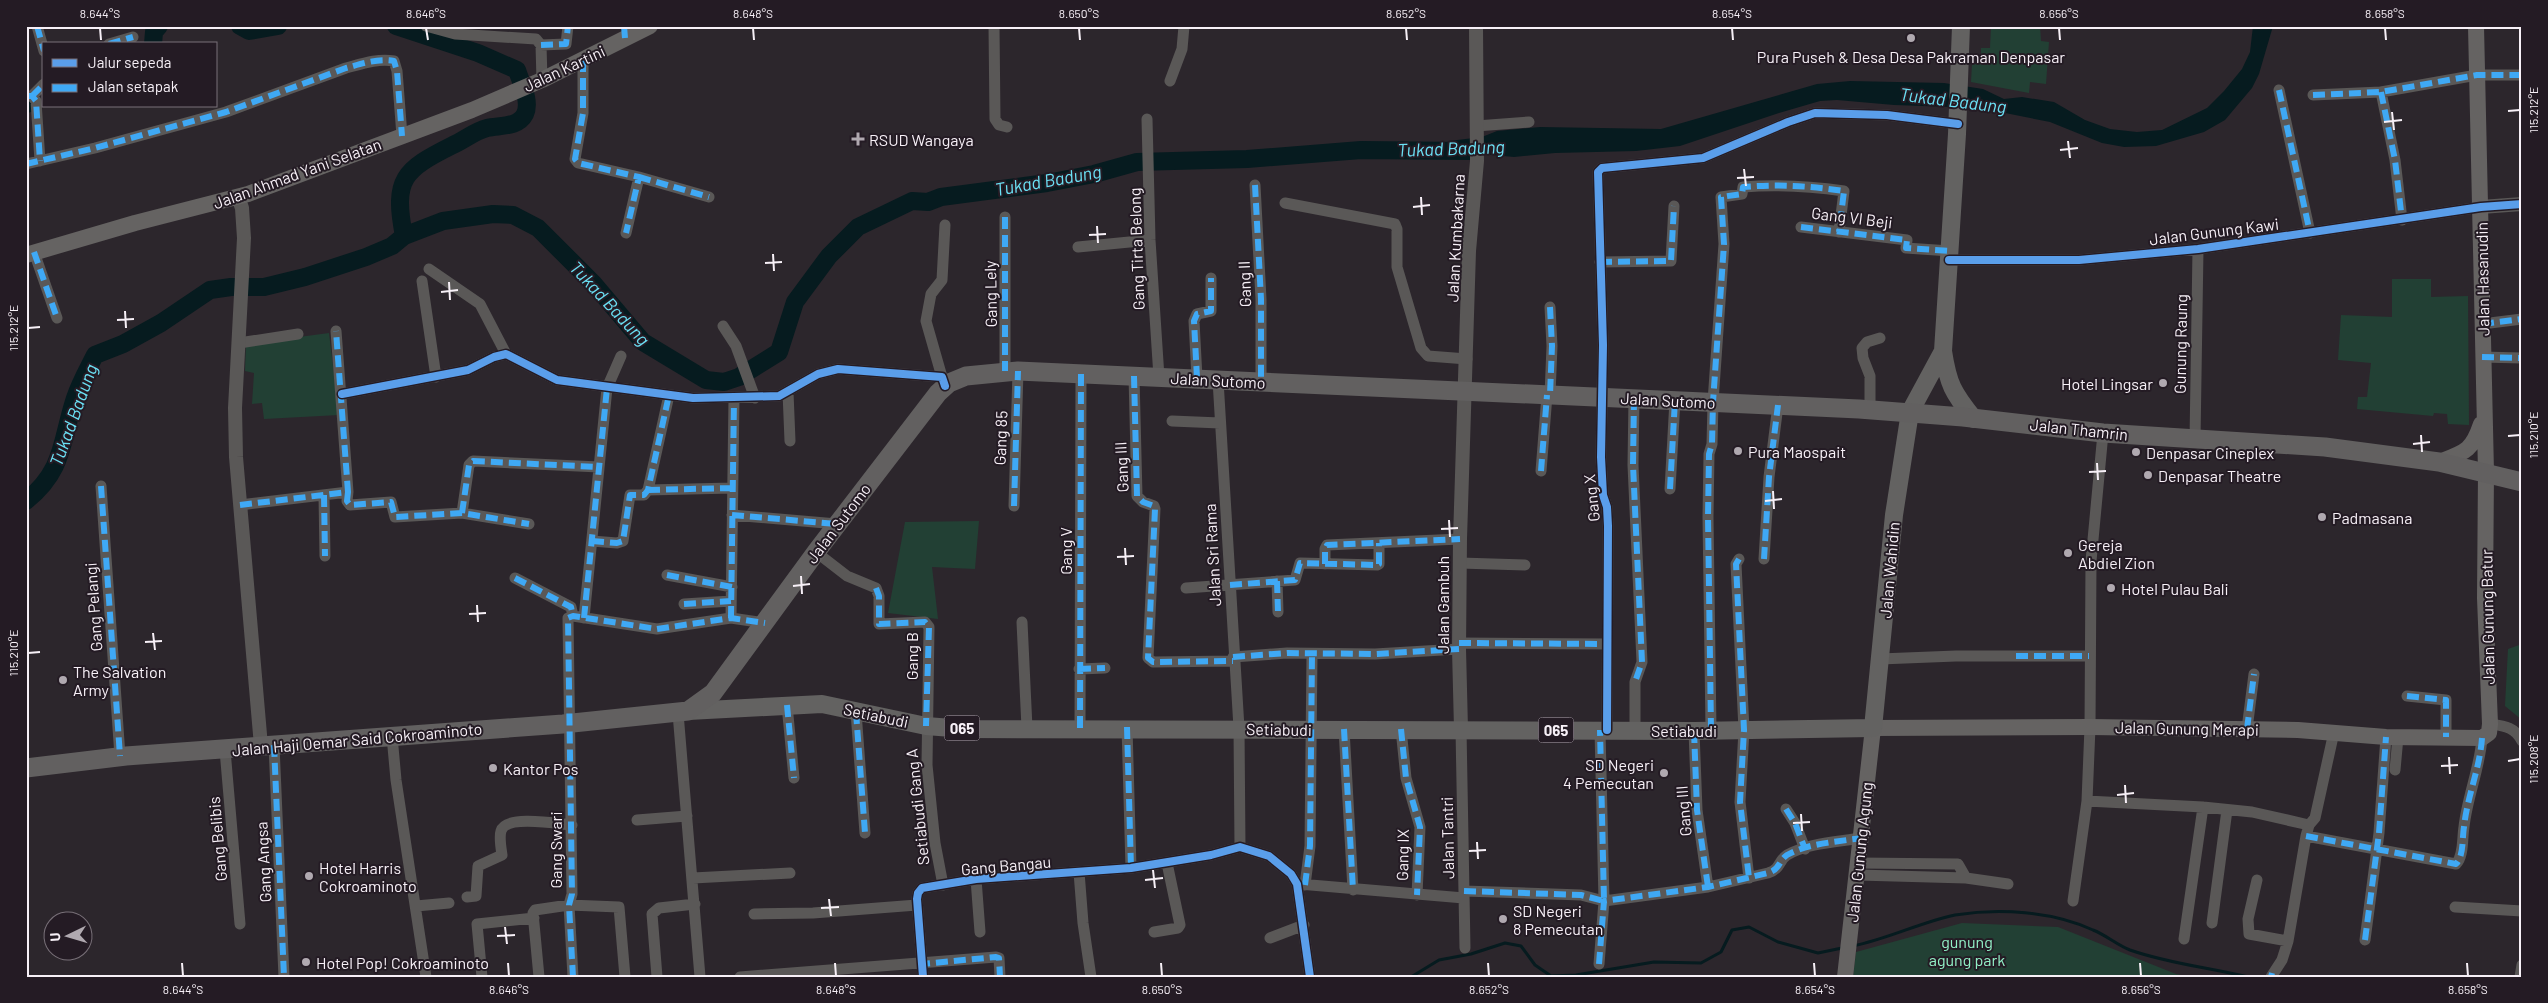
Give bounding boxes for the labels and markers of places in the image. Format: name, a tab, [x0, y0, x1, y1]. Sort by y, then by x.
marker: Pura Puseh & Desa Desa Pakraman Denpasar	[1905, 32, 1917, 44]
place label: Pura Puseh & Desa Desa Pakraman Denpasar	[1757, 47, 2065, 66]
place label: RSUD Wangaya	[869, 130, 974, 149]
marker: RSUD Wangaya	[851, 132, 865, 146]
place label: Hotel Lingsar	[2061, 374, 2153, 393]
marker: Hotel Lingsar	[2157, 377, 2169, 389]
place label: Pura Maospait	[1748, 442, 1846, 461]
place label: Denpasar Cineplex	[2146, 443, 2275, 462]
marker: Pura Maospait	[1732, 445, 1744, 457]
marker: Denpasar Cineplex	[2130, 446, 2142, 458]
place label: Denpasar Theatre	[2158, 466, 2281, 485]
marker: Denpasar Theatre	[2142, 469, 2154, 481]
place label: Padmasana	[2332, 508, 2412, 527]
marker: Padmasana	[2316, 511, 2328, 523]
place label: Gereja Abdiel Zion	[2078, 535, 2155, 572]
marker: Gereja Abdiel Zion	[2062, 547, 2074, 559]
place label: Hotel Pulau Bali	[2121, 579, 2229, 598]
marker: Hotel Pulau Bali	[2105, 582, 2117, 594]
place label: The Salvation Army	[73, 662, 166, 699]
marker: The Salvation Army	[57, 674, 69, 686]
place label: SD Negeri 4 Pemecutan	[1563, 755, 1654, 792]
place label: Kantor Pos	[503, 759, 579, 778]
marker: Kantor Pos	[487, 762, 499, 774]
marker: SD Negeri 4 Pemecutan	[1658, 767, 1670, 779]
place label: Hotel Harris Cokroaminoto	[319, 858, 417, 895]
marker: Hotel Harris Cokroaminoto	[303, 870, 315, 882]
place label: SD Negeri 8 Pemecutan	[1513, 901, 1603, 938]
marker: SD Negeri 8 Pemecutan	[1497, 913, 1509, 925]
place label: Hotel Pop! Cokroaminoto	[316, 953, 489, 972]
marker: Hotel Pop! Cokroaminoto	[300, 956, 312, 968]

